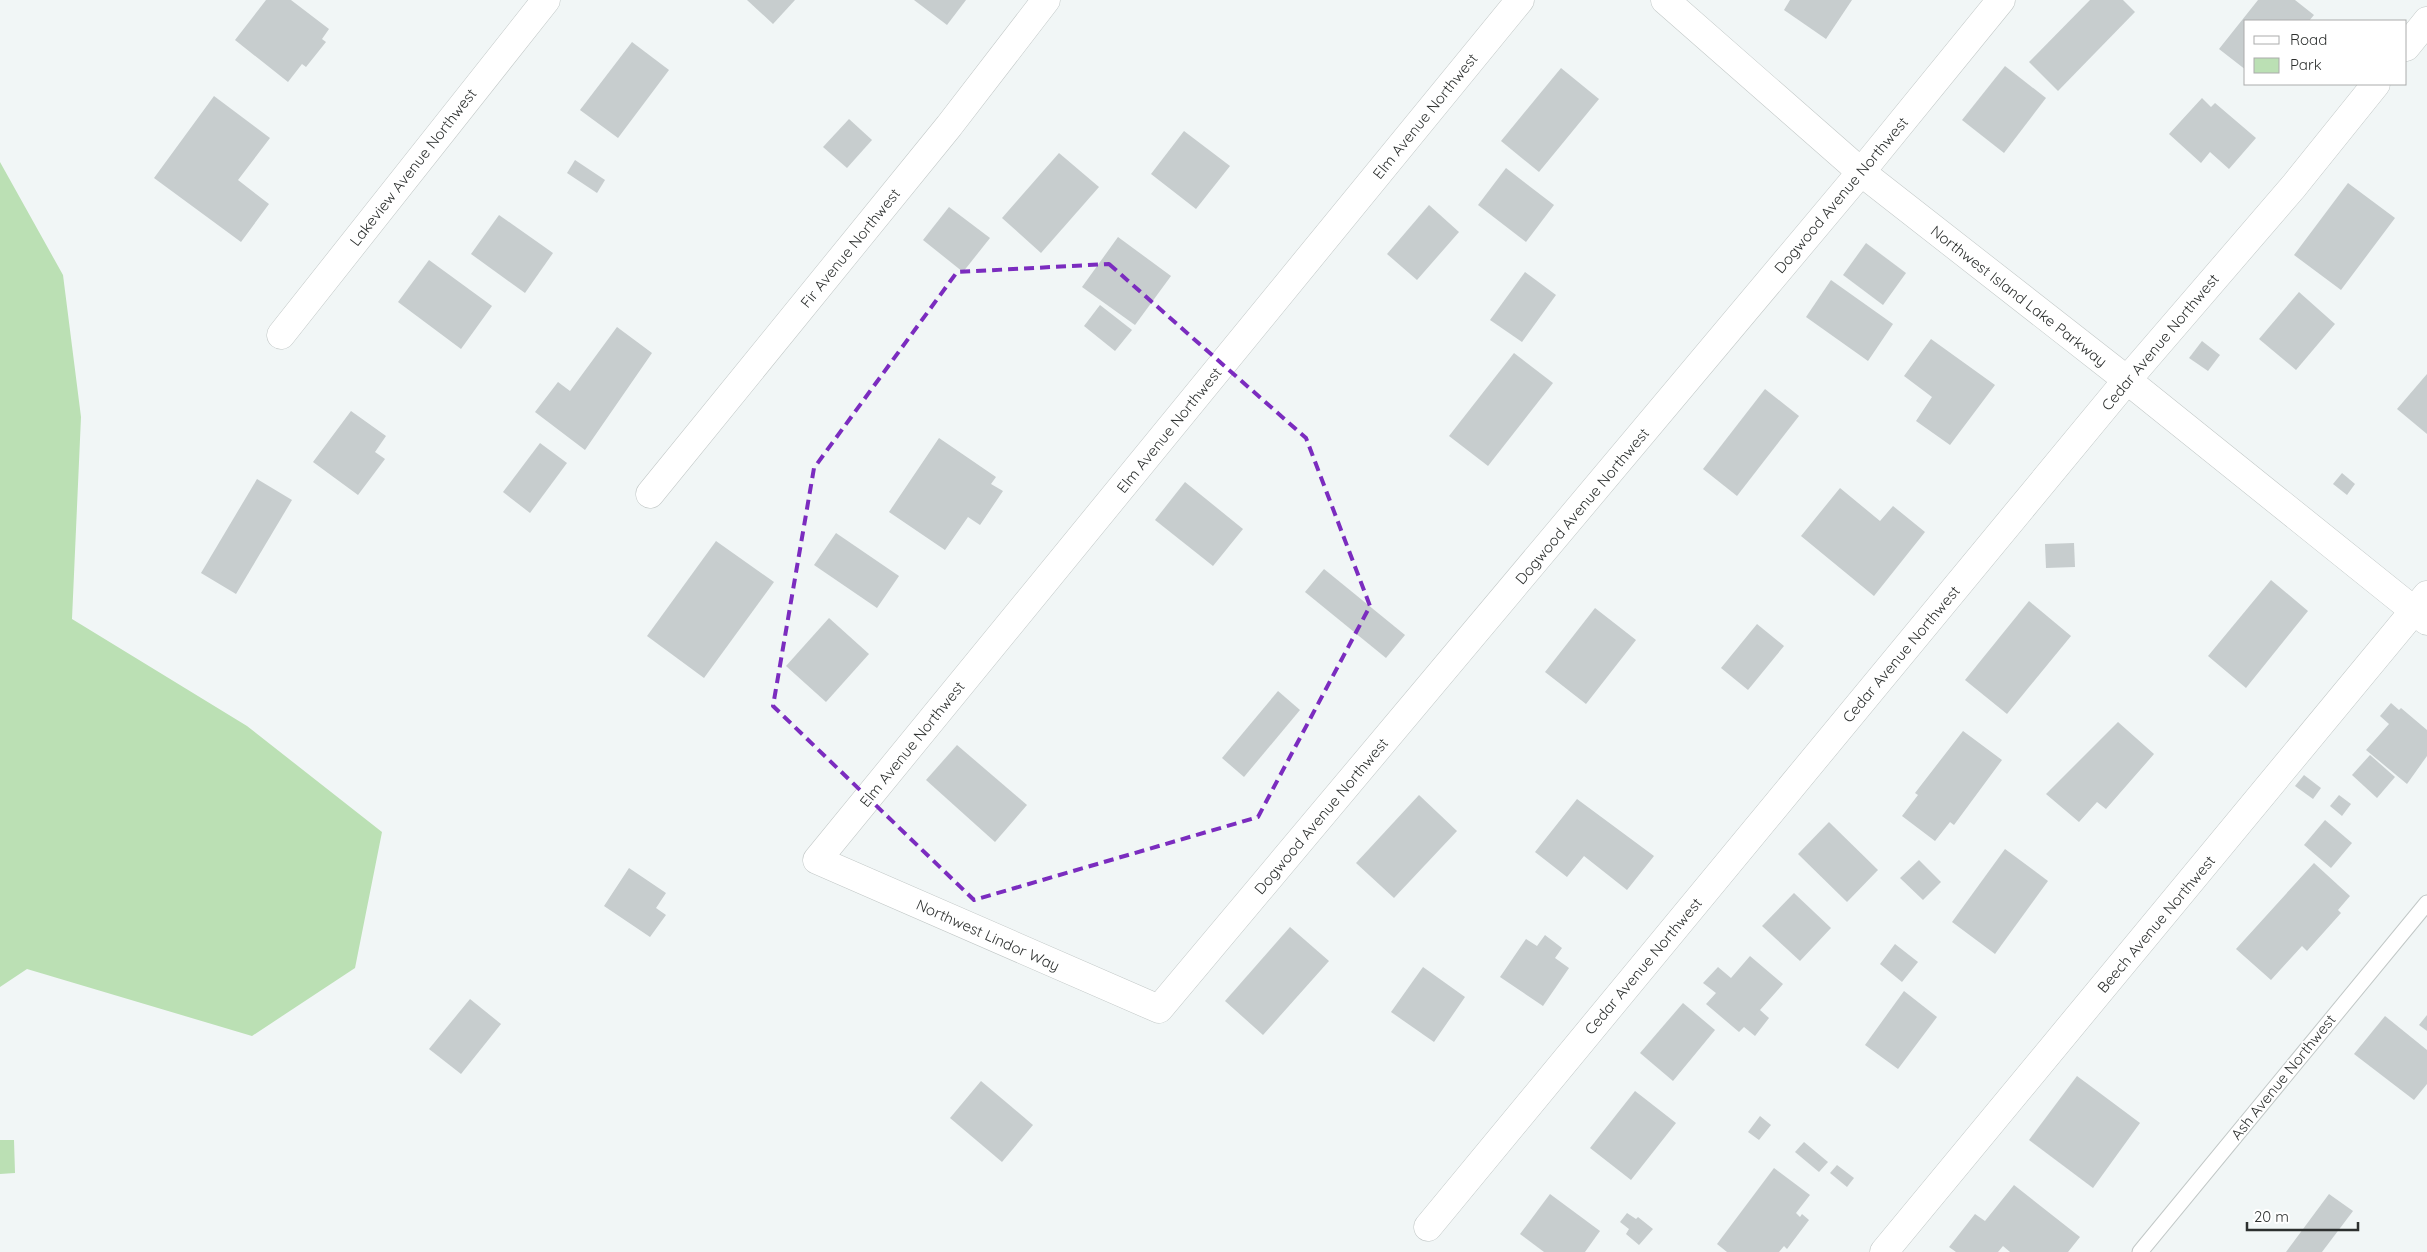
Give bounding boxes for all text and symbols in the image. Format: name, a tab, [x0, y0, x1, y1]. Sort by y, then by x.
legend	[2244, 20, 2407, 85]
text: Road	[2290, 30, 2327, 49]
street label: Elm Avenue Northwest	[1368, 49, 1482, 183]
text: Park	[2290, 55, 2322, 74]
street label: Lakeview Avenue Northwest	[346, 84, 480, 250]
street label: Dogwood Avenue Northwest	[1770, 113, 1912, 277]
street label: Fir Avenue Northwest	[796, 184, 904, 312]
street label: Northwest Island Lake Parkway	[1927, 221, 2111, 371]
street label: Cedar Avenue Northwest	[2097, 270, 2223, 414]
street label: Elm Avenue Northwest	[1112, 363, 1226, 497]
street label: Dogwood Avenue Northwest	[1511, 424, 1653, 588]
street label: Cedar Avenue Northwest	[1838, 582, 1964, 726]
street label: Elm Avenue Northwest	[855, 677, 969, 811]
street label: Dogwood Avenue Northwest	[1250, 734, 1392, 898]
street label: Beech Avenue Northwest	[2093, 851, 2219, 997]
street label: Cedar Avenue Northwest	[1580, 894, 1706, 1038]
street label: Northwest Lindor Way	[913, 895, 1063, 975]
street label: Ash Avenue Northwest	[2227, 1010, 2339, 1144]
scale bar	[2247, 1200, 2358, 1232]
text: 20 m	[2254, 1207, 2289, 1226]

